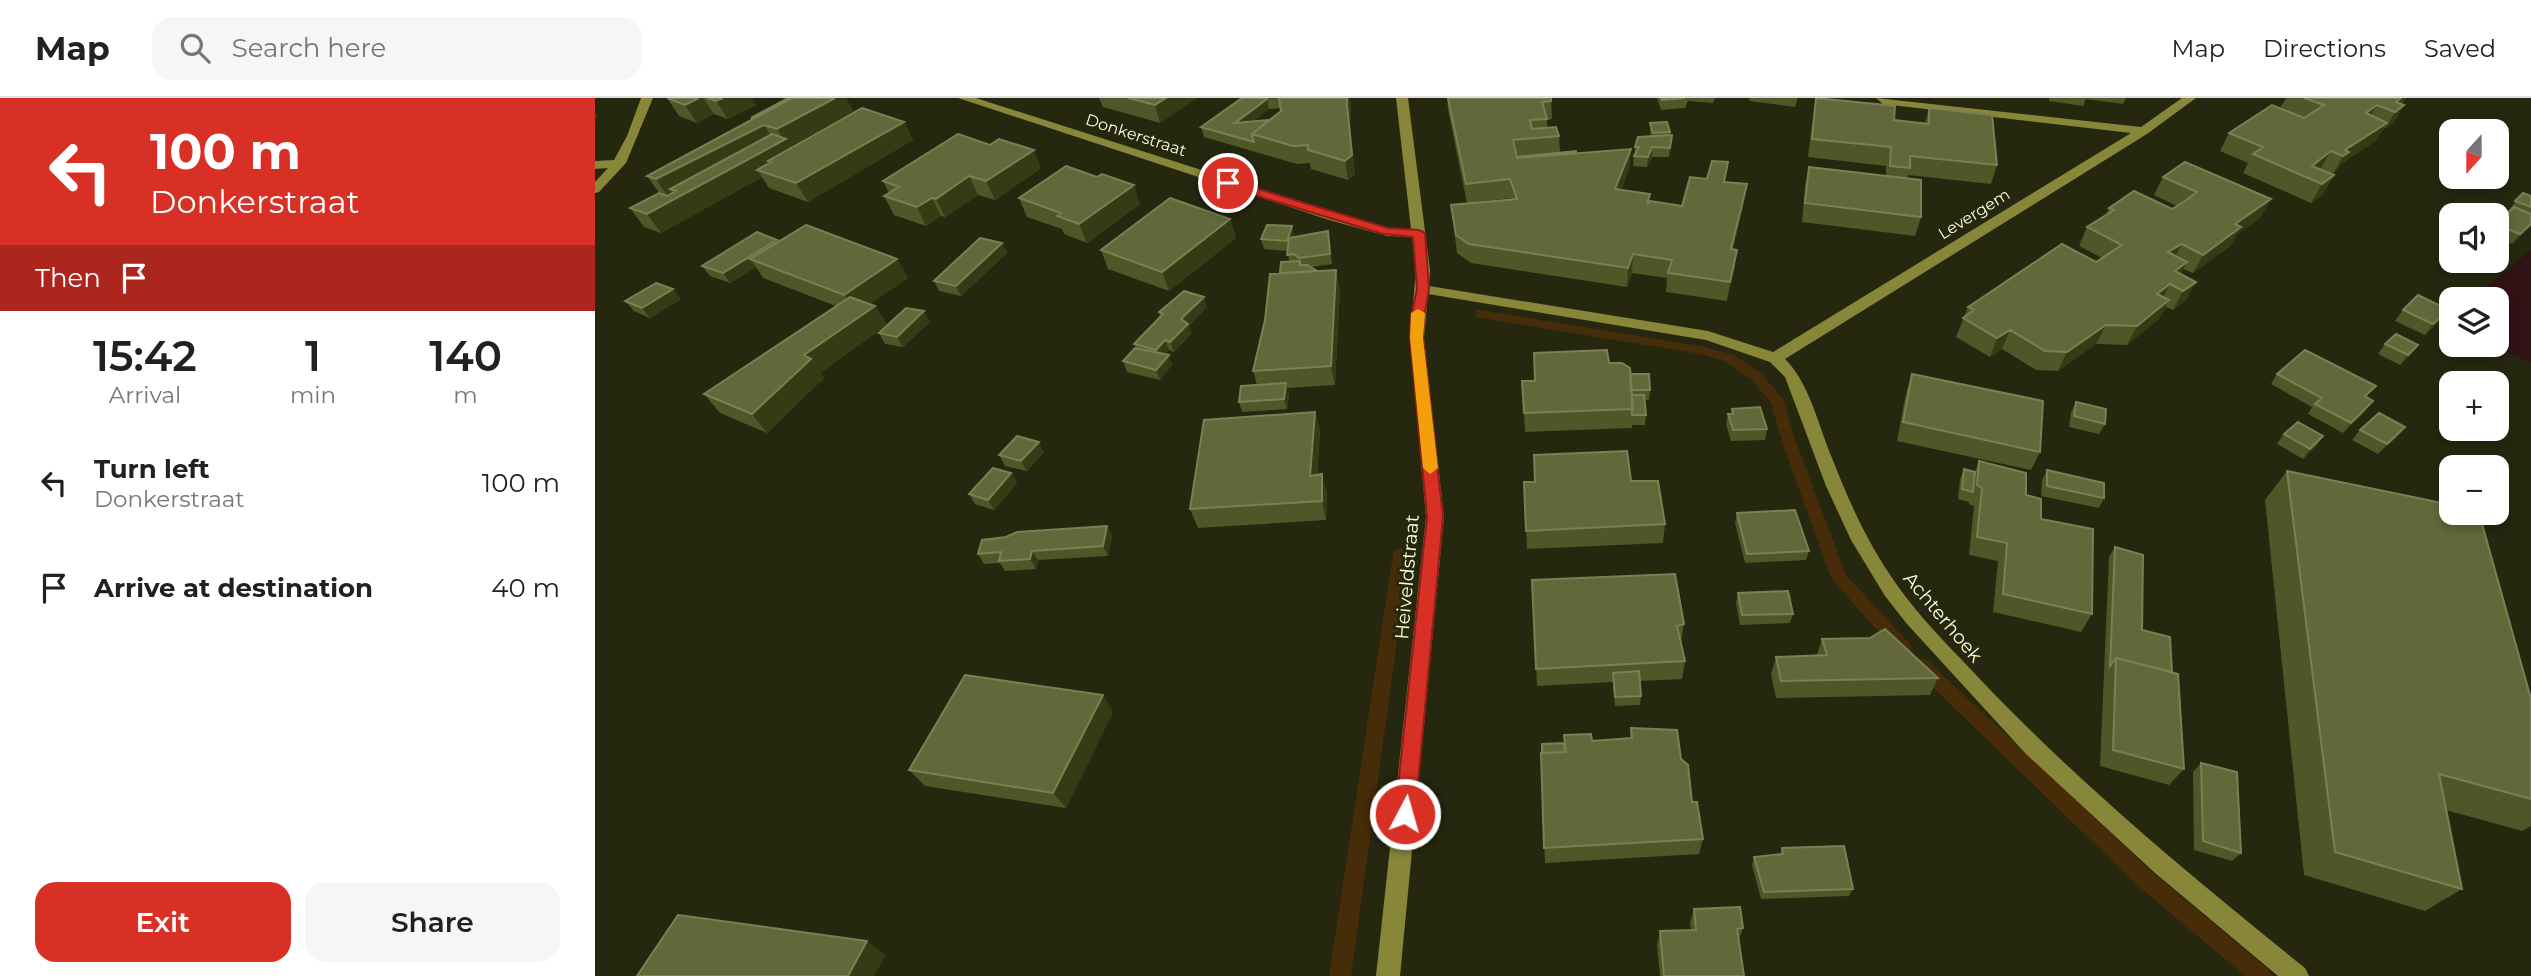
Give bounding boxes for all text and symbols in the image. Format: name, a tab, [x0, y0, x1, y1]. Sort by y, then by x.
search box	[152, 17, 642, 80]
text: Map	[35, 28, 110, 68]
icon: search	[176, 29, 214, 67]
text: Search here	[232, 32, 386, 64]
text: Map	[2172, 34, 2225, 63]
text: Directions	[2263, 34, 2386, 63]
text: Saved	[2424, 34, 2496, 63]
street label: Donkerstraat	[1083, 110, 1189, 160]
north arrow	[2439, 119, 2509, 189]
map controls	[2439, 119, 2509, 525]
text: 100 m	[150, 122, 301, 181]
icon: left	[35, 126, 126, 217]
pin	[1198, 153, 1258, 213]
icon: arrive	[1209, 164, 1247, 202]
text: Donkerstraat	[150, 182, 360, 221]
street label: Levergem	[1935, 185, 2013, 243]
button: sound	[2439, 203, 2509, 273]
icon: arrive	[115, 259, 153, 297]
text: Then	[35, 262, 101, 294]
button: layers	[2439, 287, 2509, 357]
text: 15:42	[93, 330, 197, 382]
text: 1	[305, 330, 321, 382]
text: 140	[429, 330, 502, 382]
button: +	[2439, 371, 2509, 441]
text: Arrival	[109, 381, 181, 409]
text: min	[290, 381, 336, 409]
text: m	[453, 381, 478, 409]
text: Turn left	[94, 453, 210, 485]
button: −	[2439, 455, 2509, 525]
icon: left	[35, 464, 73, 502]
text: 100 m	[482, 467, 560, 499]
text: Donkerstraat	[94, 485, 245, 513]
street label: Heiveldstraat	[1390, 513, 1424, 641]
street label: Achterhoek	[1899, 567, 1988, 667]
icon: arrive	[35, 569, 73, 607]
text: Arrive at destination	[94, 572, 373, 604]
text: 40 m	[491, 572, 560, 604]
position arrow	[1368, 777, 1442, 851]
button: Exit	[35, 882, 291, 962]
button: Share	[305, 882, 560, 962]

